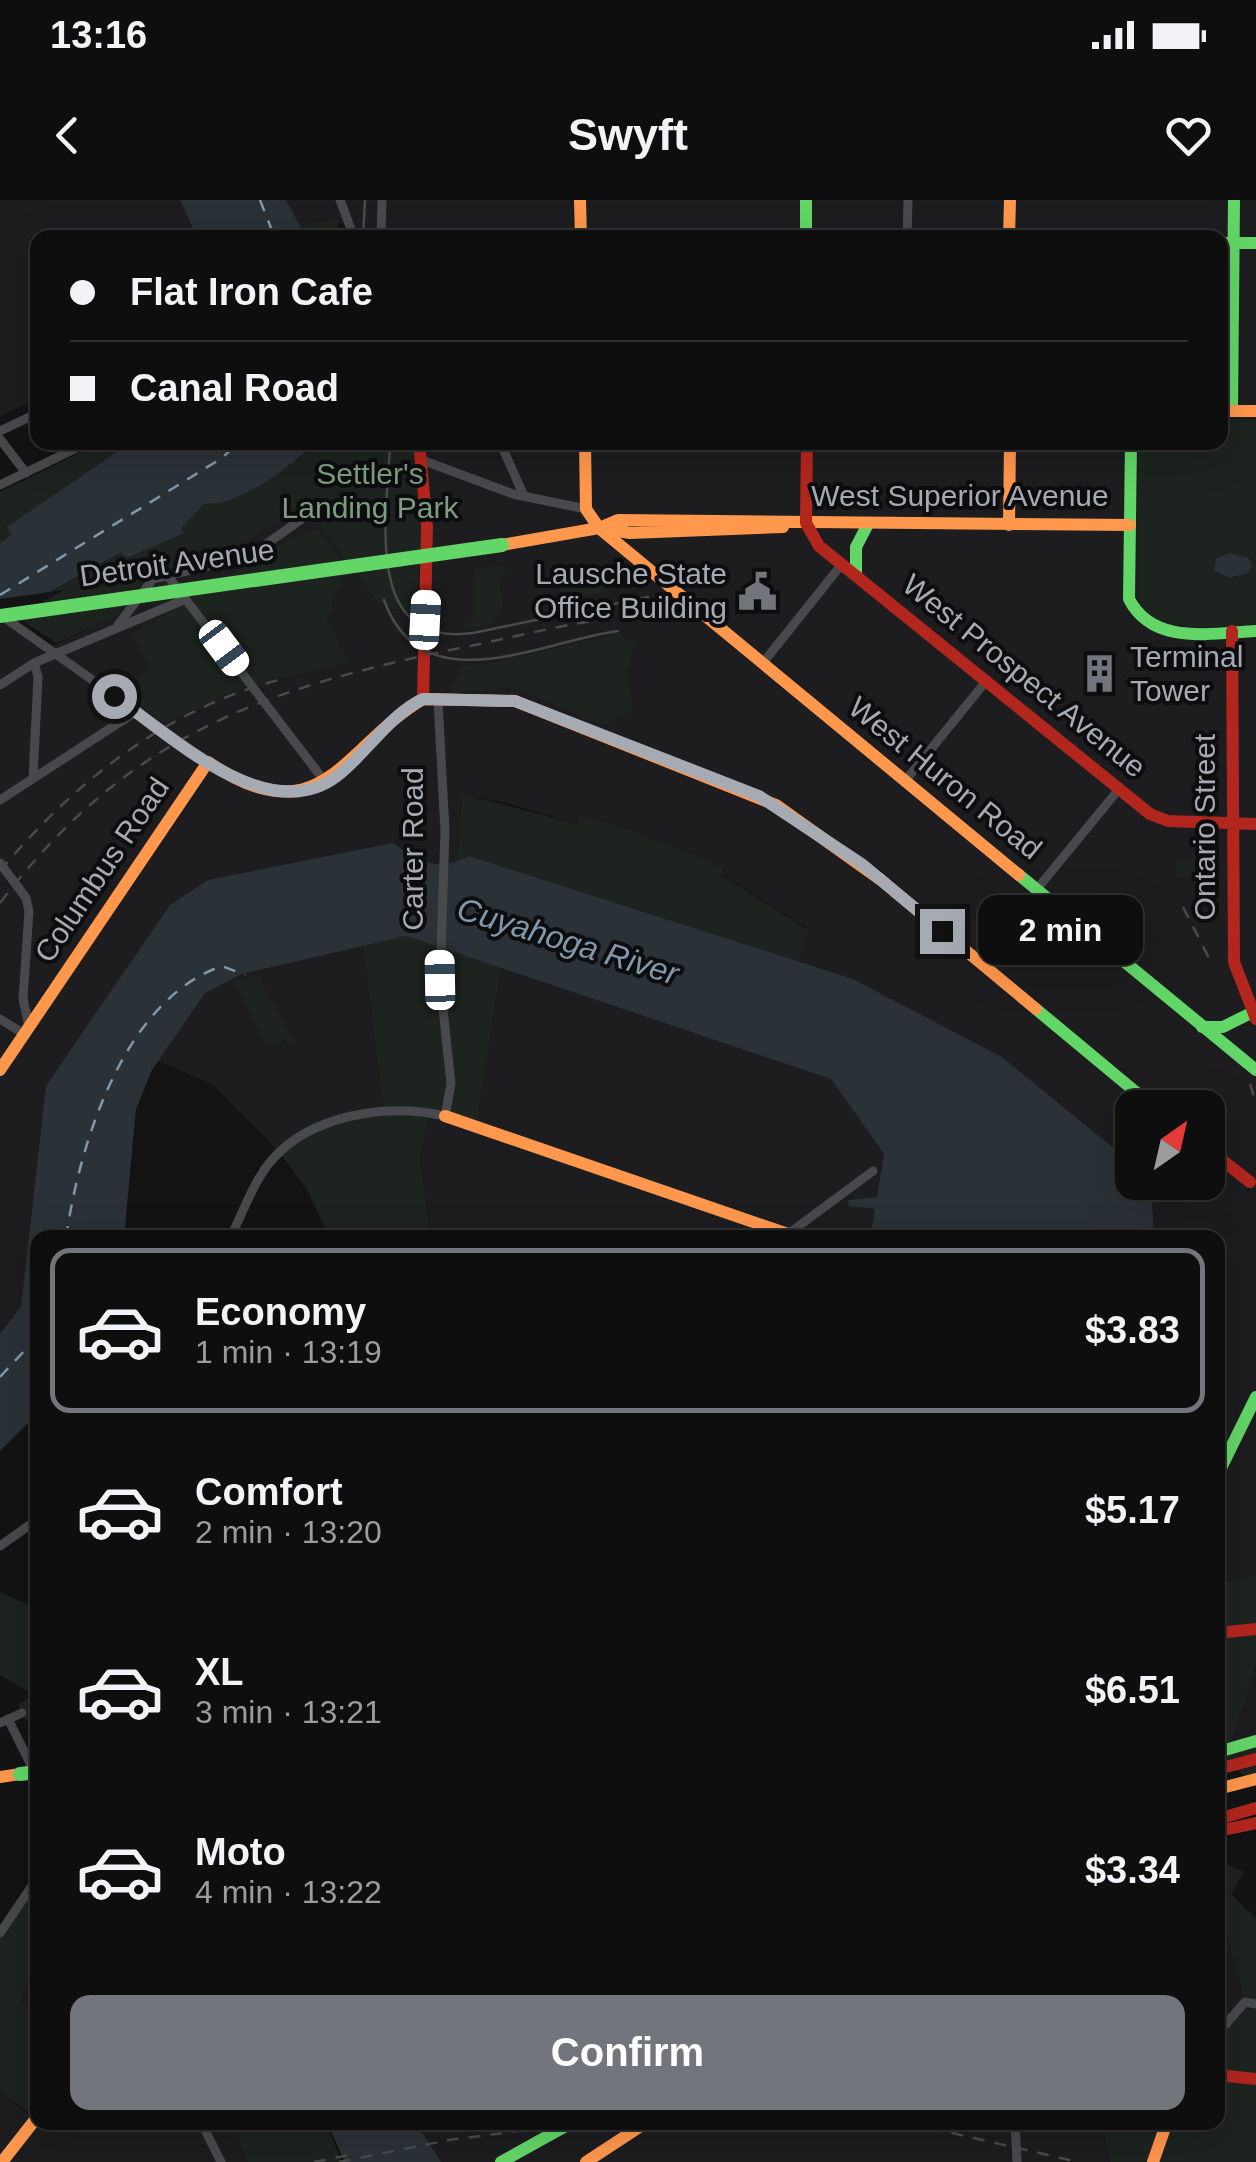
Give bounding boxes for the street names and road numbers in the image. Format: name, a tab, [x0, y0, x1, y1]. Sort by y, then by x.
street label: West Superior Avenue	[811, 479, 1109, 512]
street label: Detroit Avenue	[77, 533, 276, 593]
street label: West Prospect Avenue	[896, 568, 1152, 784]
street label: West Huron Road	[842, 690, 1048, 865]
street label: Ontario Street	[1188, 733, 1221, 920]
street label: Carter Road	[396, 767, 429, 931]
street label: Columbus Road	[28, 771, 175, 968]

